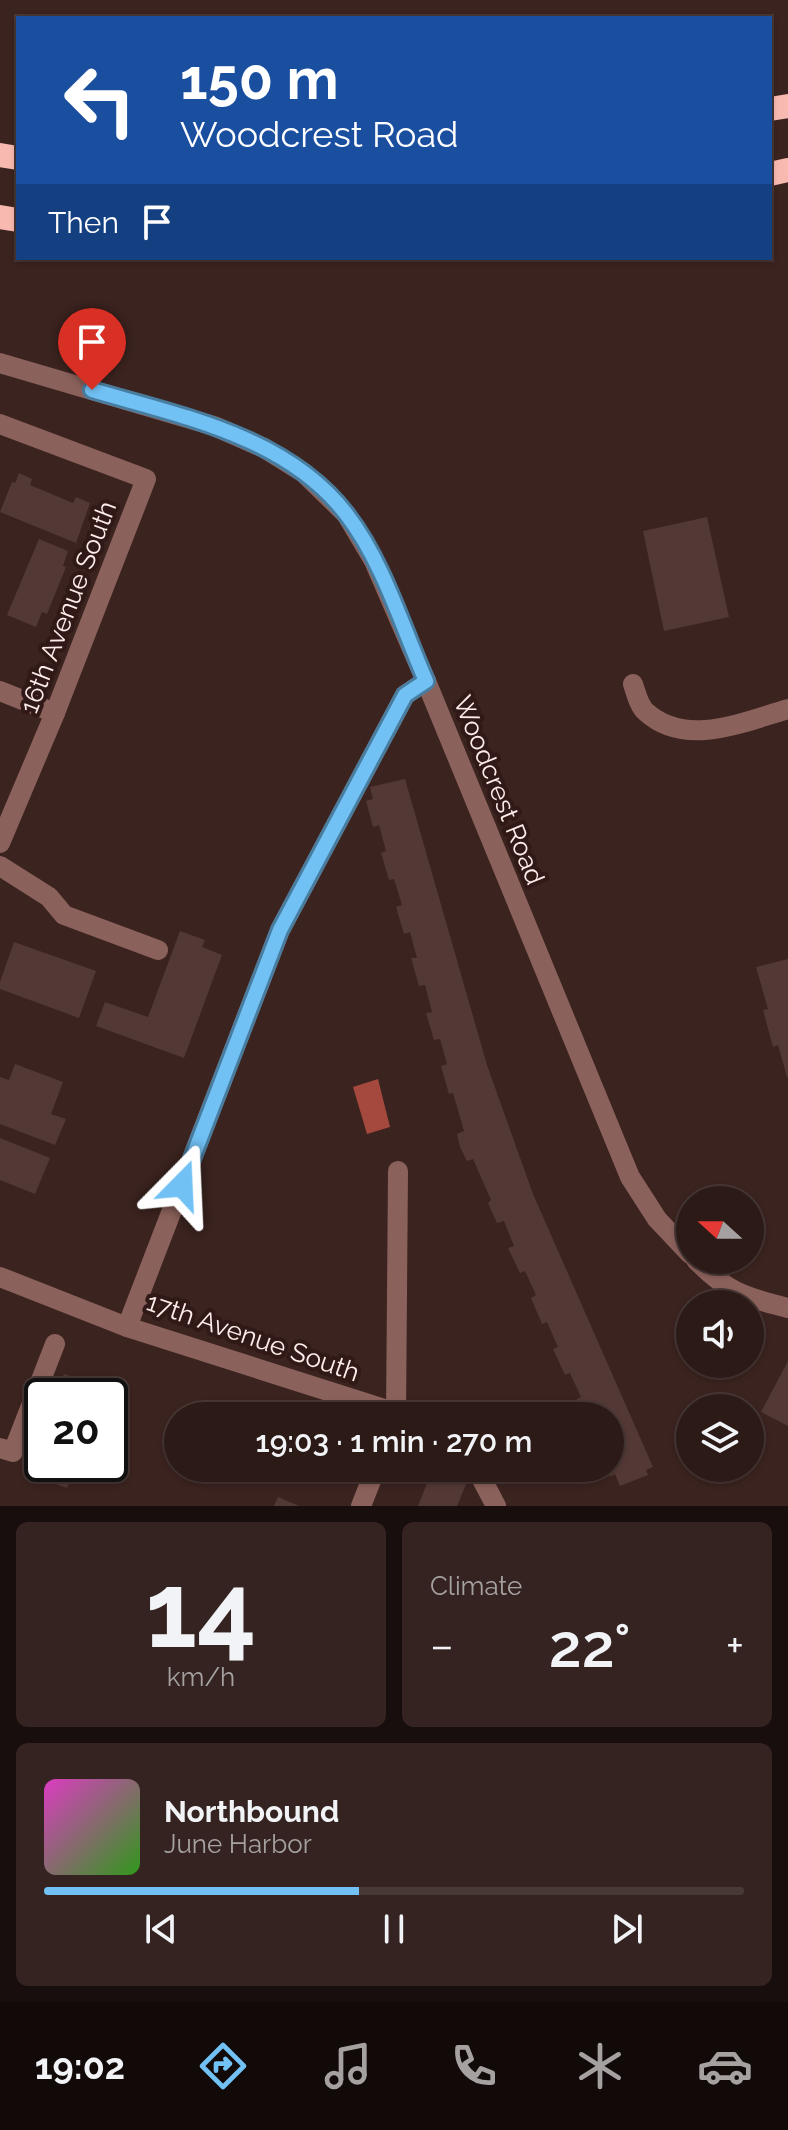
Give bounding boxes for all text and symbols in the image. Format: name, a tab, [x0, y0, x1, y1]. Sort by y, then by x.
text: 150 m	[180, 46, 339, 112]
icon: left	[48, 48, 152, 152]
text: Woodcrest Road	[180, 113, 458, 155]
icon: arrive	[135, 200, 179, 244]
text: Then	[48, 205, 119, 240]
pin	[58, 308, 126, 390]
icon: arrive	[70, 320, 114, 364]
street label: 16th Avenue South	[14, 497, 122, 717]
street label: Woodcrest Road	[447, 691, 551, 889]
position arrow	[140, 1143, 224, 1227]
north arrow	[676, 1186, 764, 1274]
map controls	[676, 1186, 764, 1482]
street label: 17th Avenue South	[143, 1287, 363, 1387]
button: sound	[676, 1290, 764, 1378]
speed limit sign: 20	[24, 1378, 128, 1482]
button: layers	[676, 1394, 764, 1482]
text: 19:03 · 1 min · 270 m	[256, 1424, 532, 1459]
text: 14	[146, 1549, 256, 1671]
text: Climate	[430, 1571, 522, 1601]
text: 22°	[549, 1611, 631, 1681]
text: −	[430, 1620, 454, 1671]
text: +	[726, 1620, 744, 1671]
text: km/h	[167, 1662, 235, 1692]
text: Northbound	[164, 1794, 339, 1829]
text: June Harbor	[164, 1829, 312, 1859]
icon: previous	[139, 1907, 183, 1951]
icon: pause	[372, 1907, 416, 1951]
icon: next	[605, 1907, 649, 1951]
icon: directions	[195, 2038, 251, 2094]
icon: music	[320, 2038, 376, 2094]
icon: phone	[446, 2038, 502, 2094]
icon: climate	[572, 2038, 628, 2094]
icon: car	[697, 2038, 753, 2094]
text: 19:02	[35, 2045, 125, 2087]

